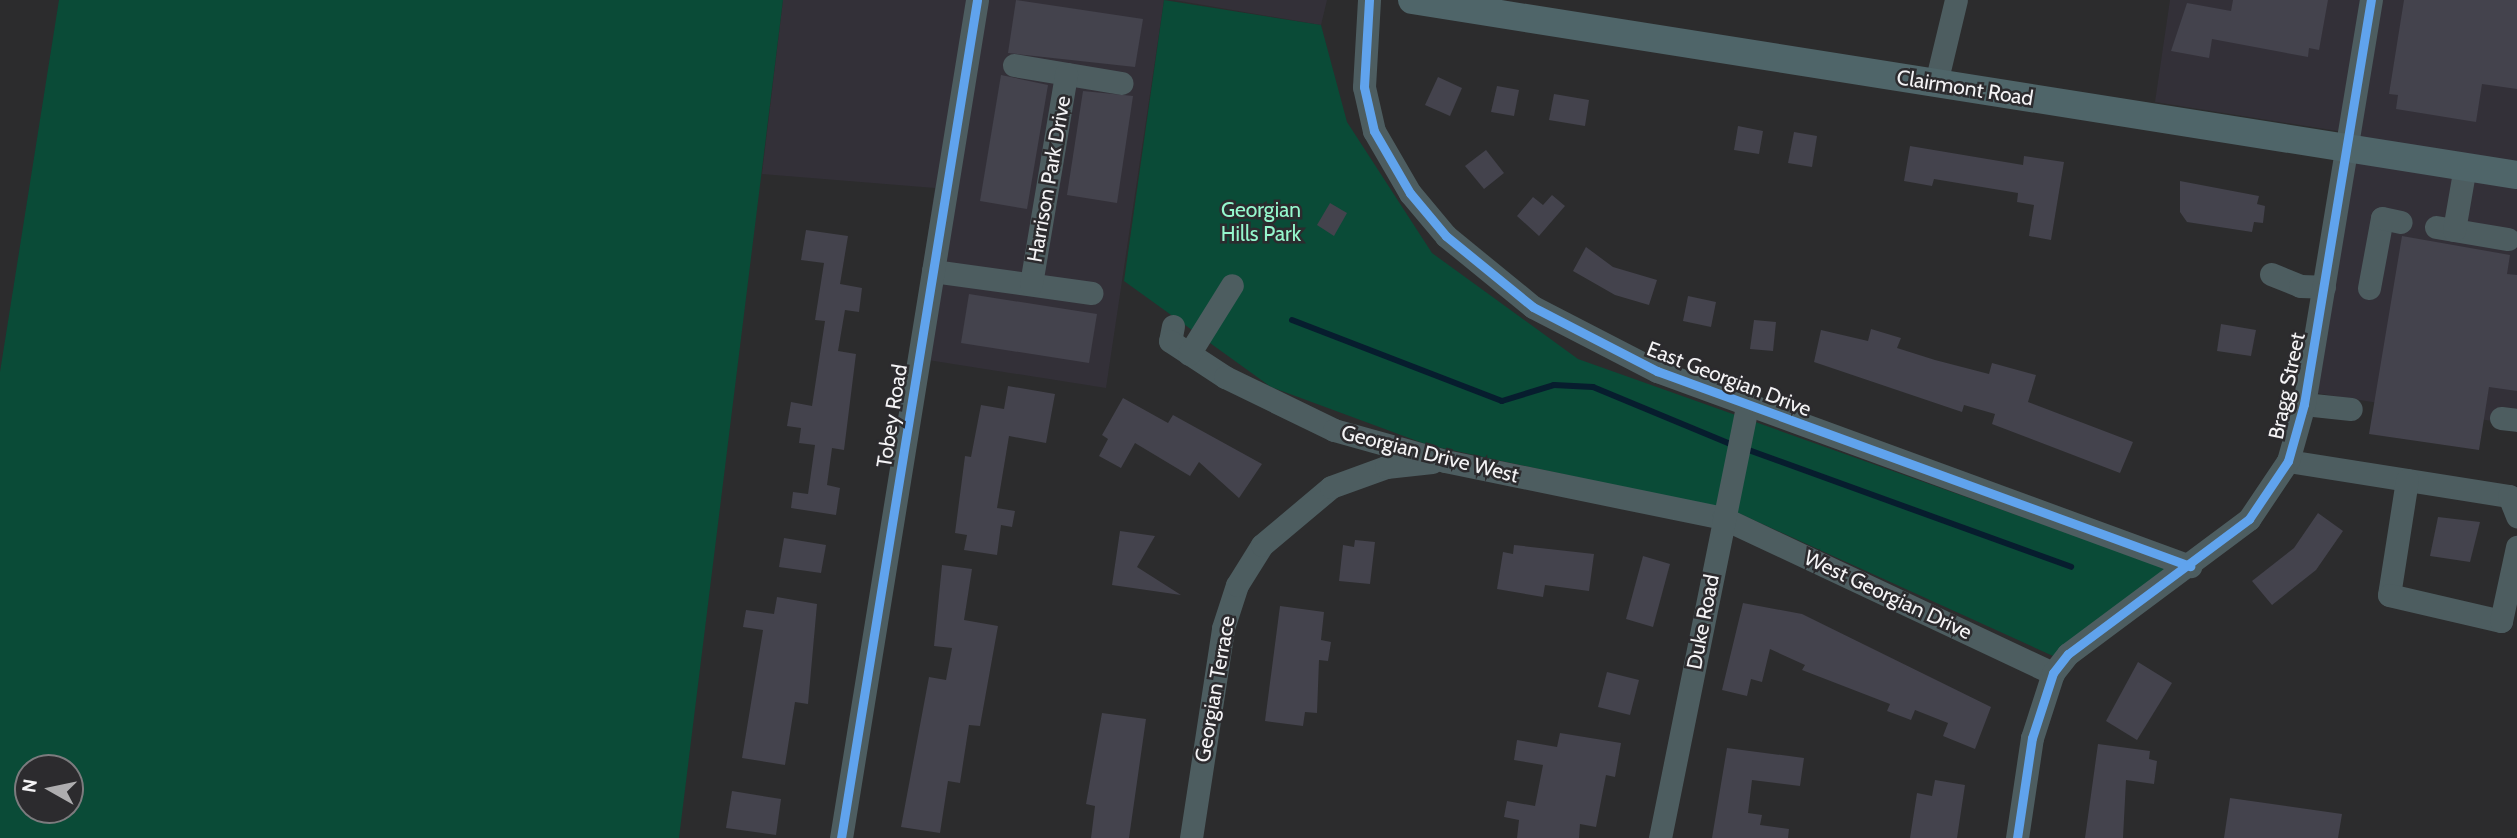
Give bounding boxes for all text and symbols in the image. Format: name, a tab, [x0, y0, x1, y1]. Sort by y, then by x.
street label: Clairmont Road	[1895, 65, 2035, 111]
street label: Harrison Park Drive	[1022, 94, 1076, 264]
park label: Georgian Hills Park	[1221, 197, 1301, 247]
street label: Bragg Street	[2263, 330, 2311, 442]
street label: East Georgian Drive	[1643, 336, 1815, 422]
street label: Tobey Road	[871, 363, 913, 469]
street label: Georgian Drive West	[1339, 420, 1521, 488]
street label: West Georgian Drive	[1800, 545, 1976, 645]
street label: Duke Road	[1681, 572, 1725, 672]
street label: Georgian Terrace	[1190, 614, 1240, 764]
north arrow	[14, 754, 84, 824]
text: N	[17, 778, 42, 794]

